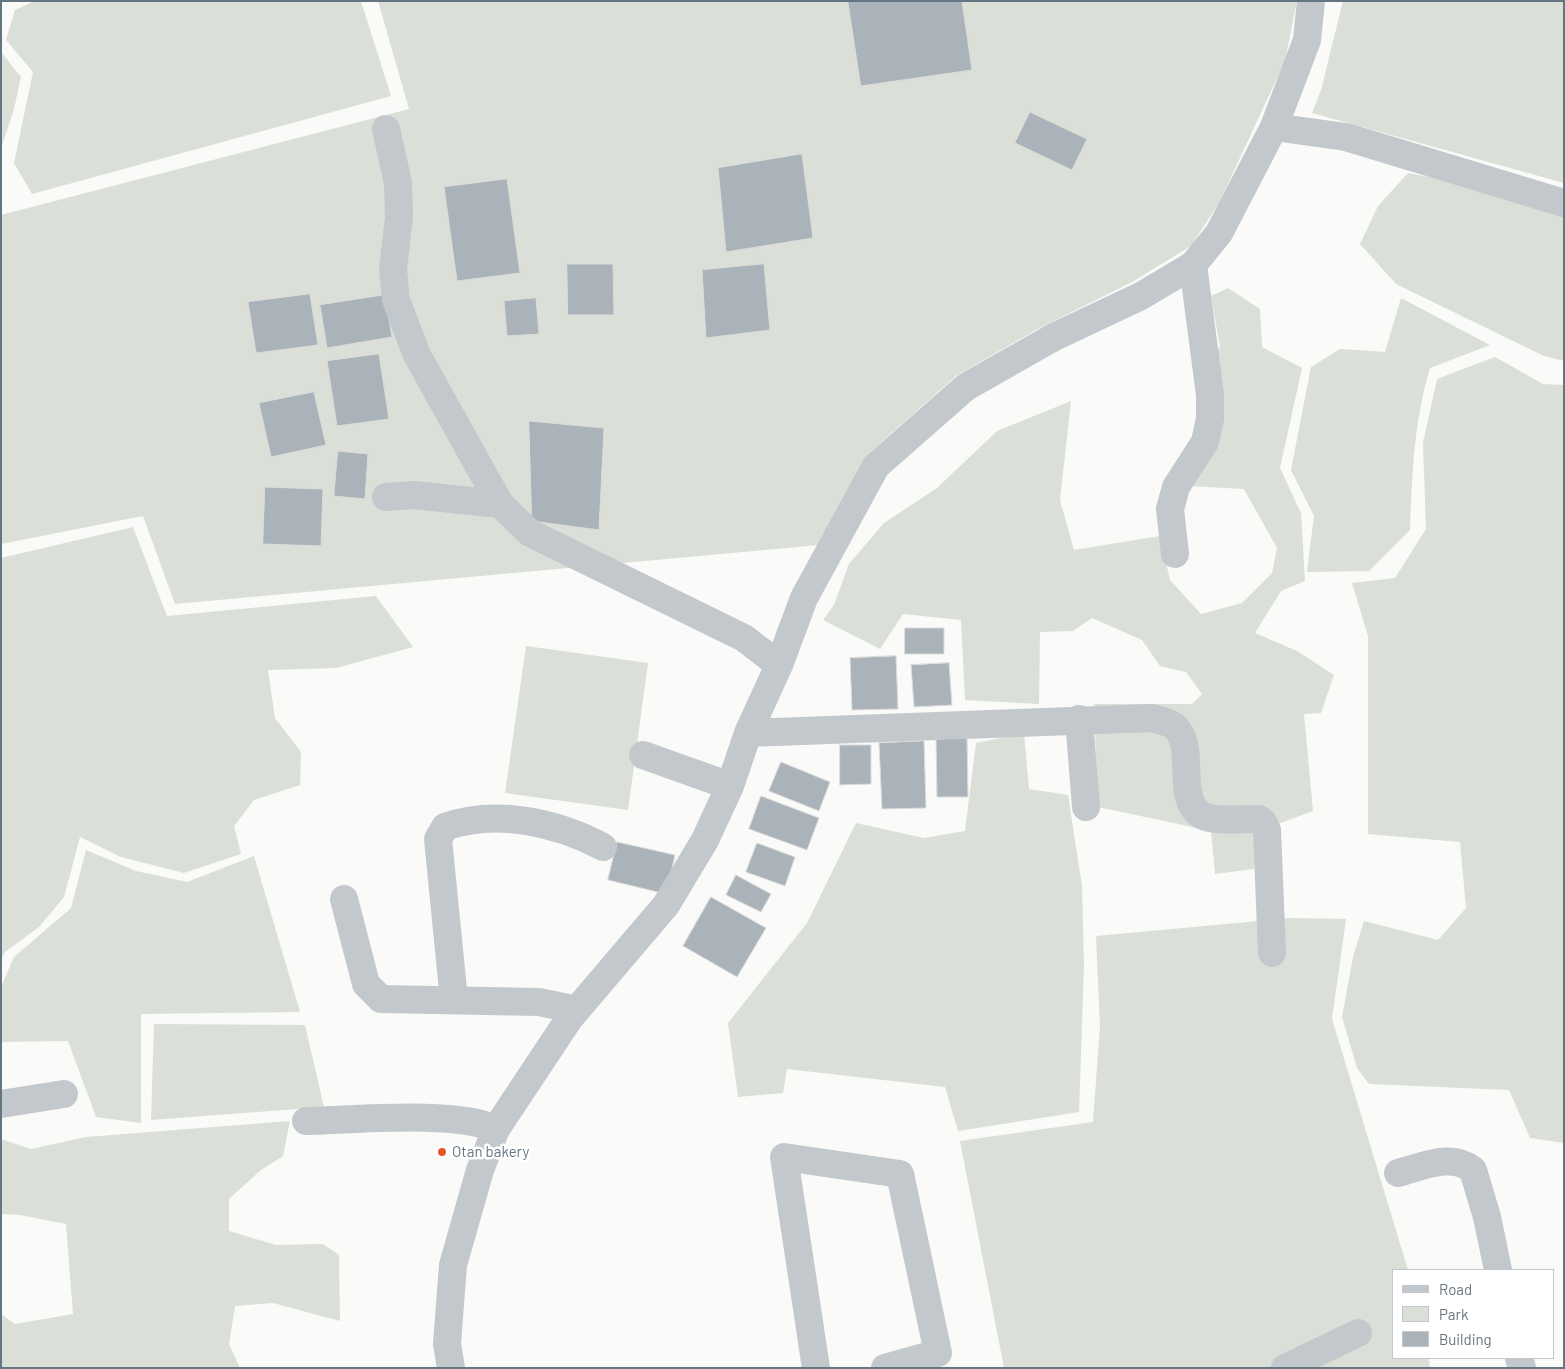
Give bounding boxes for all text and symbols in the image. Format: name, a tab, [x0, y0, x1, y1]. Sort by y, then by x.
place label: Otan bakery	[452, 1143, 529, 1161]
marker: Otan bakery	[436, 1146, 448, 1158]
legend	[1392, 1269, 1555, 1359]
text: Road	[1439, 1280, 1472, 1298]
text: Park	[1439, 1305, 1468, 1323]
text: Building	[1439, 1330, 1492, 1348]

